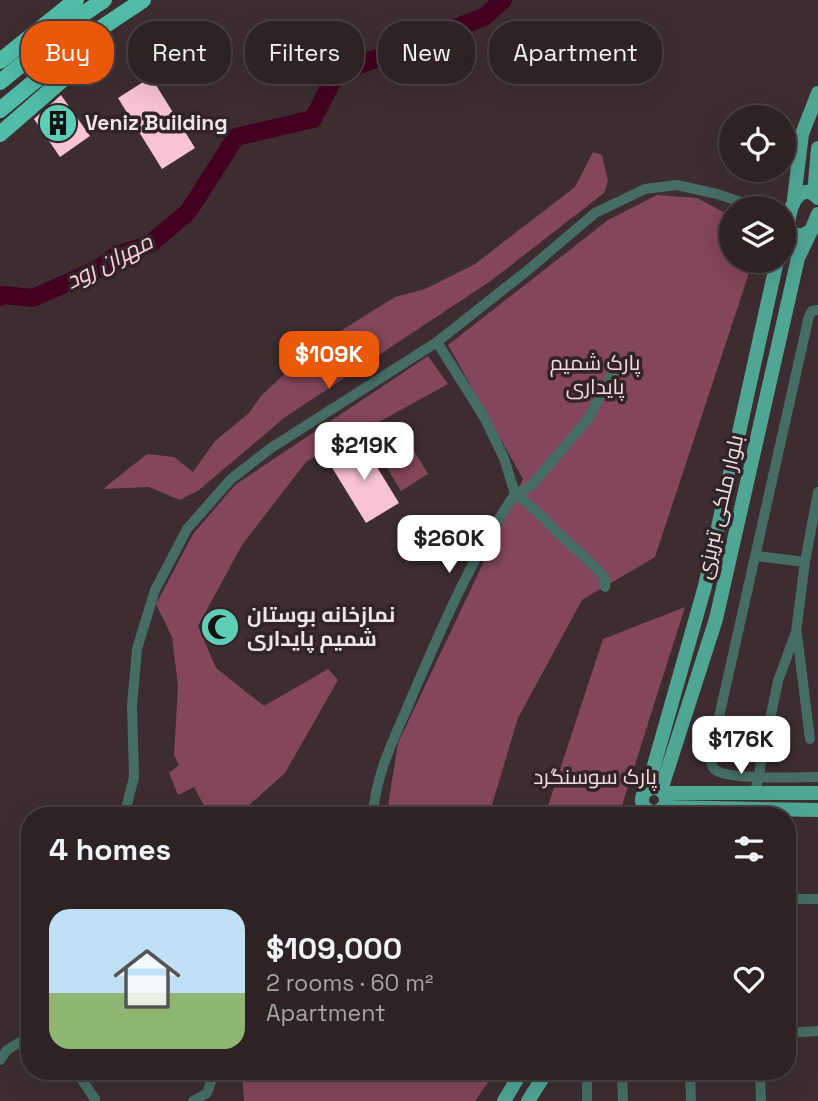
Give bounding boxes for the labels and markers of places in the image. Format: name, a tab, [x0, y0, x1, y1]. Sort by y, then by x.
building icon: Veniz Building	[37, 102, 79, 144]
place label: Veniz Building	[85, 109, 228, 136]
pin: $109K	[280, 332, 378, 391]
pin: $219K	[315, 422, 413, 482]
pin: $260K	[400, 516, 498, 575]
place label: نمازخانه بوستان شمیم پایداری	[247, 601, 395, 654]
mosque icon: نمازخانه بوستان شمیم پایداری	[199, 606, 241, 648]
pin: $176K	[692, 716, 790, 776]

